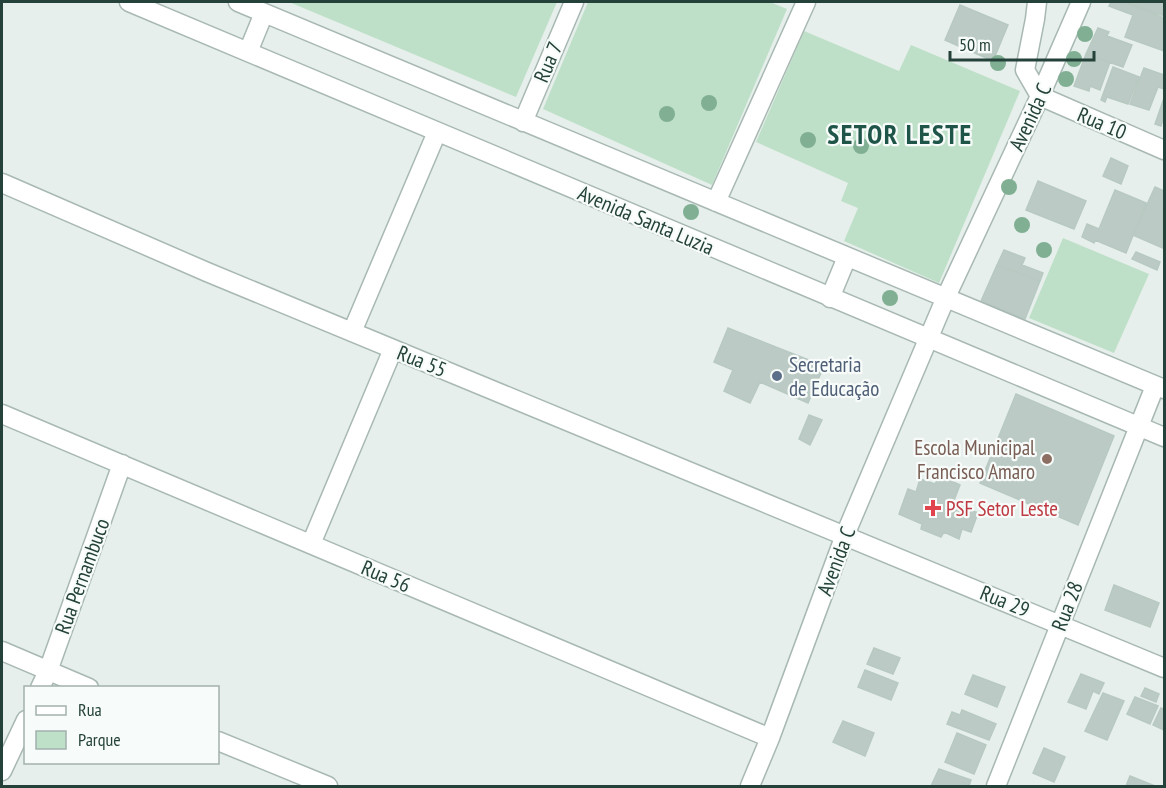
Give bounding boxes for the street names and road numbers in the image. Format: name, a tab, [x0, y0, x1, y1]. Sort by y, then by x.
street label: Rua 7	[527, 38, 569, 86]
street label: Avenida C	[1003, 79, 1057, 155]
street label: Rua 10	[1073, 101, 1131, 145]
street label: Avenida Santa Luzia	[574, 179, 718, 261]
street label: Rua 55	[393, 339, 451, 383]
street label: Rua Pernambuco	[49, 515, 115, 637]
street label: Avenida C	[811, 522, 862, 599]
street label: Rua 56	[357, 554, 415, 598]
street label: Rua 28	[1045, 577, 1089, 635]
street label: Rua 29	[976, 579, 1034, 623]

